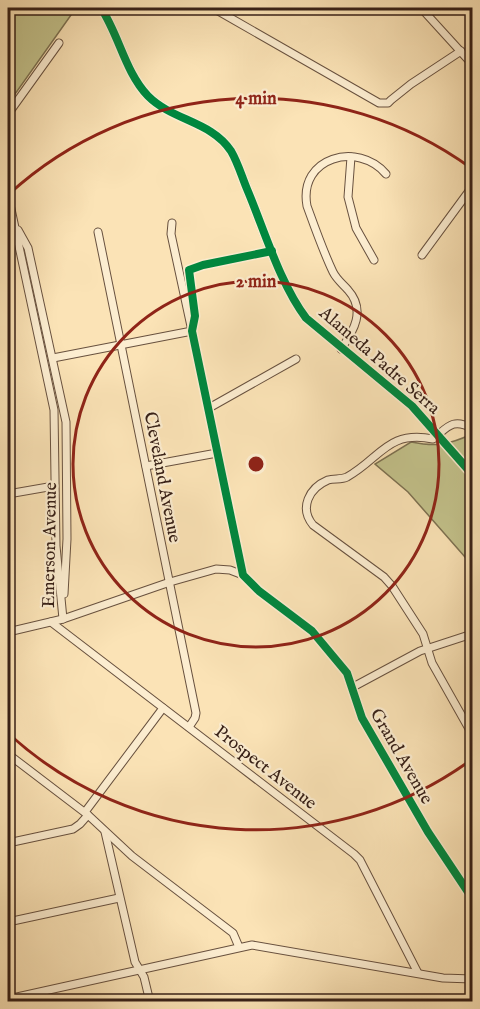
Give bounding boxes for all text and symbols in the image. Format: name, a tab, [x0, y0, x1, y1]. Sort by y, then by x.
text: 4 min	[235, 88, 277, 111]
text: 2 min	[236, 271, 277, 294]
street label: Alameda Padre Serra	[313, 302, 445, 420]
street label: Cleveland Avenue	[138, 410, 186, 545]
centre of rings	[246, 454, 266, 474]
street label: Emerson Avenue	[38, 482, 63, 608]
street label: Grand Avenue	[364, 705, 437, 809]
street label: Prospect Avenue	[209, 721, 321, 815]

